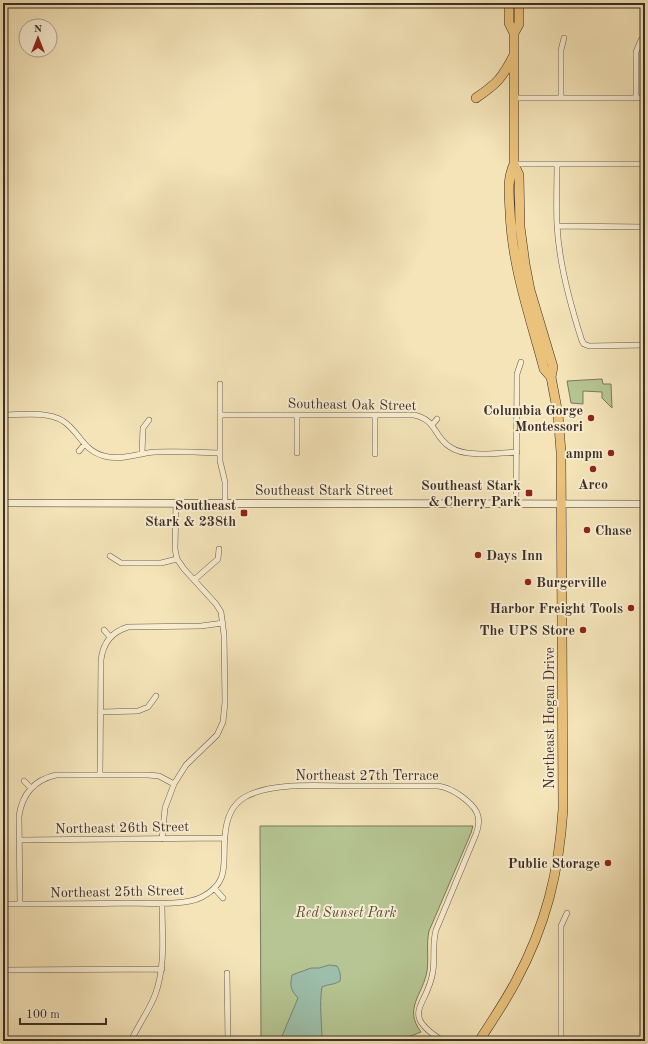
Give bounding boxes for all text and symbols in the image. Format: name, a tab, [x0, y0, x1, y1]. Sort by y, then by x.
north arrow	[18, 18, 58, 58]
text: N	[34, 24, 43, 35]
street label: Southeast Oak Street	[287, 397, 417, 413]
place label: Columbia Gorge Montessori	[483, 404, 583, 434]
marker: Columbia Gorge Montessori	[586, 413, 596, 423]
place label: ampm	[566, 447, 603, 461]
marker: ampm	[606, 448, 616, 458]
marker: Arco	[588, 464, 598, 474]
place label: Arco	[578, 478, 608, 492]
place label: Southeast Stark & Cherry Park	[421, 479, 521, 509]
street label: Southeast Stark Street	[255, 484, 393, 498]
marker: Southeast Stark & Cherry Park	[524, 488, 534, 498]
place label: Southeast Stark & 238th	[145, 499, 236, 529]
marker: Southeast Stark & 238th	[239, 508, 249, 518]
place label: Chase	[595, 524, 632, 538]
marker: Chase	[582, 525, 592, 535]
place label: Days Inn	[486, 549, 543, 563]
marker: Days Inn	[473, 550, 483, 560]
place label: Burgerville	[536, 576, 607, 590]
marker: Burgerville	[523, 577, 533, 587]
place label: Harbor Freight Tools	[489, 602, 623, 616]
marker: Harbor Freight Tools	[626, 603, 636, 613]
place label: The UPS Store	[480, 624, 575, 638]
marker: The UPS Store	[578, 625, 588, 635]
street label: Northeast Hogan Drive	[543, 647, 557, 789]
street label: Northeast 27th Terrace	[295, 769, 439, 783]
street label: Northeast 26th Street	[55, 820, 189, 836]
place label: Public Storage	[508, 857, 600, 871]
marker: Public Storage	[603, 858, 613, 868]
street label: Northeast 25th Street	[50, 884, 184, 900]
park label: Red Sunset Park	[295, 906, 397, 920]
scale bar	[20, 1000, 106, 1026]
text: 100 m	[26, 1009, 60, 1021]

